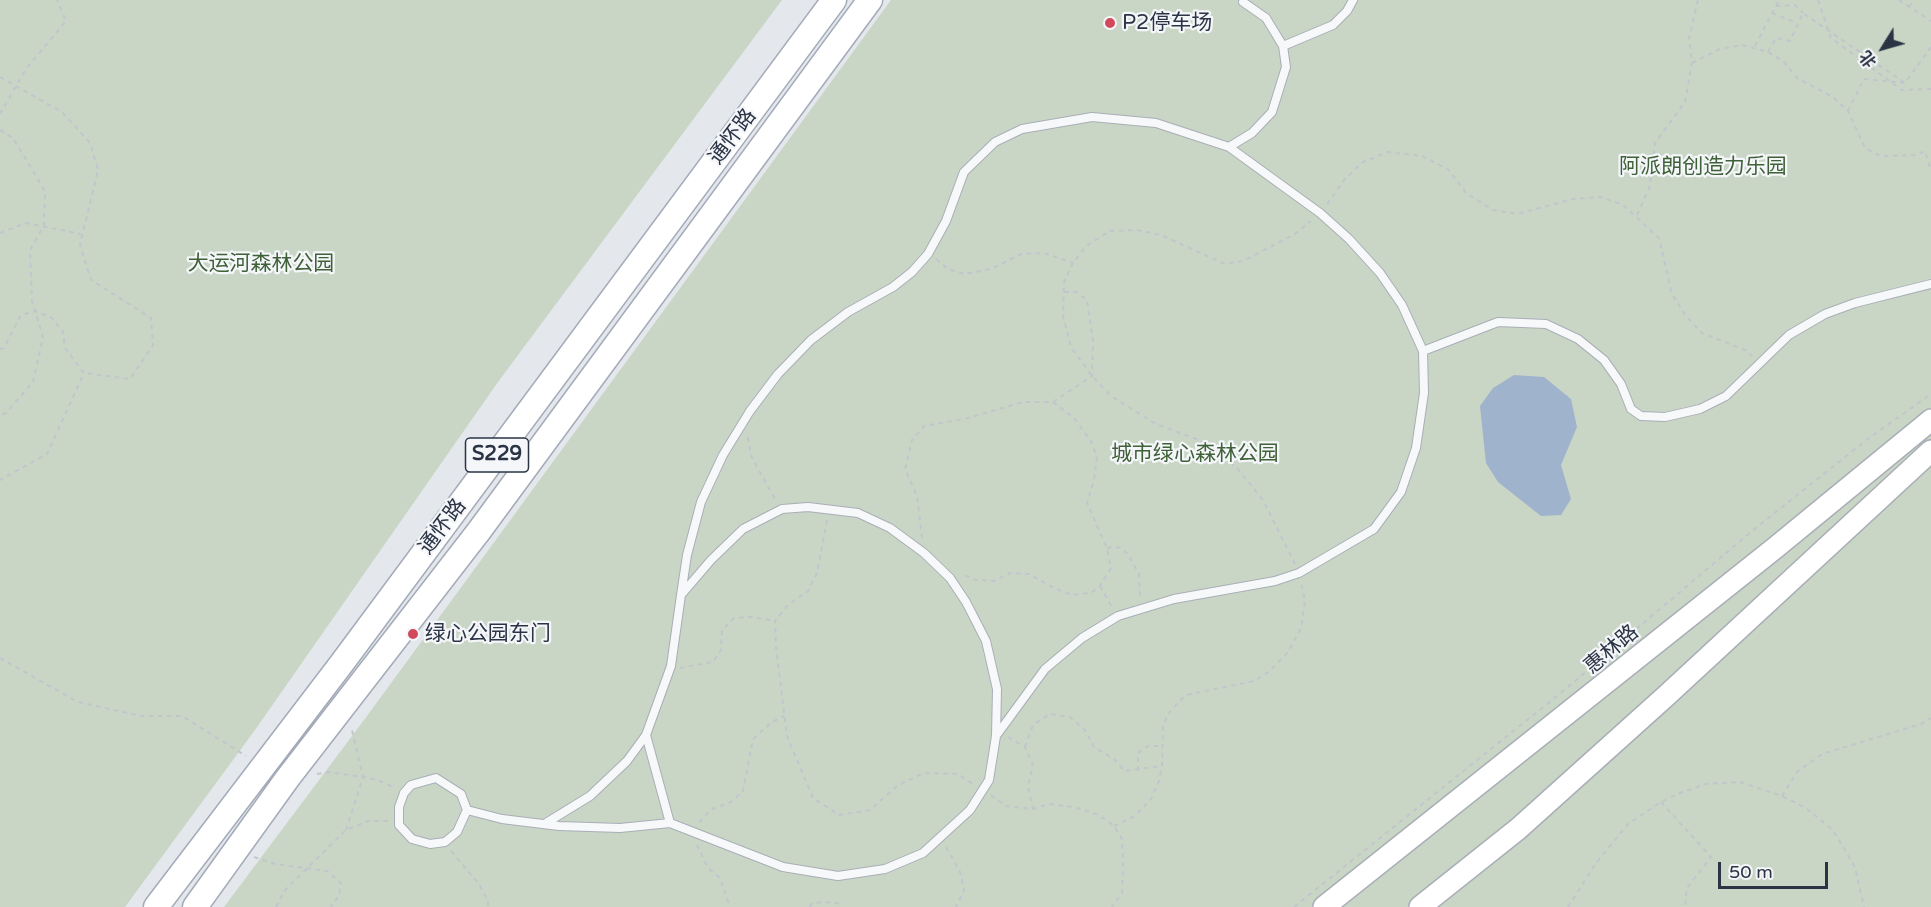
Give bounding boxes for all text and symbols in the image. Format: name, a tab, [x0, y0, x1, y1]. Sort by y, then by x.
place label: P2停车场	[1122, 10, 1212, 36]
marker: P2停车场	[1103, 16, 1117, 30]
north arrow	[1853, 18, 1913, 78]
text: 北	[1856, 46, 1881, 71]
street label: 通怀路	[704, 104, 762, 170]
park label: 阿派朗创造力乐园	[1619, 154, 1787, 180]
park label: 大运河森林公园	[188, 251, 334, 277]
road number: S229	[466, 438, 528, 472]
park label: 城市绿心森林公园	[1111, 441, 1279, 467]
street label: 通怀路	[414, 494, 472, 560]
street label: 惠林路	[1580, 620, 1644, 680]
place label: 绿心公园东门	[425, 621, 551, 647]
marker: 绿心公园东门	[406, 627, 420, 641]
scale bar	[1721, 850, 1830, 888]
text: 50 m	[1729, 861, 1773, 883]

